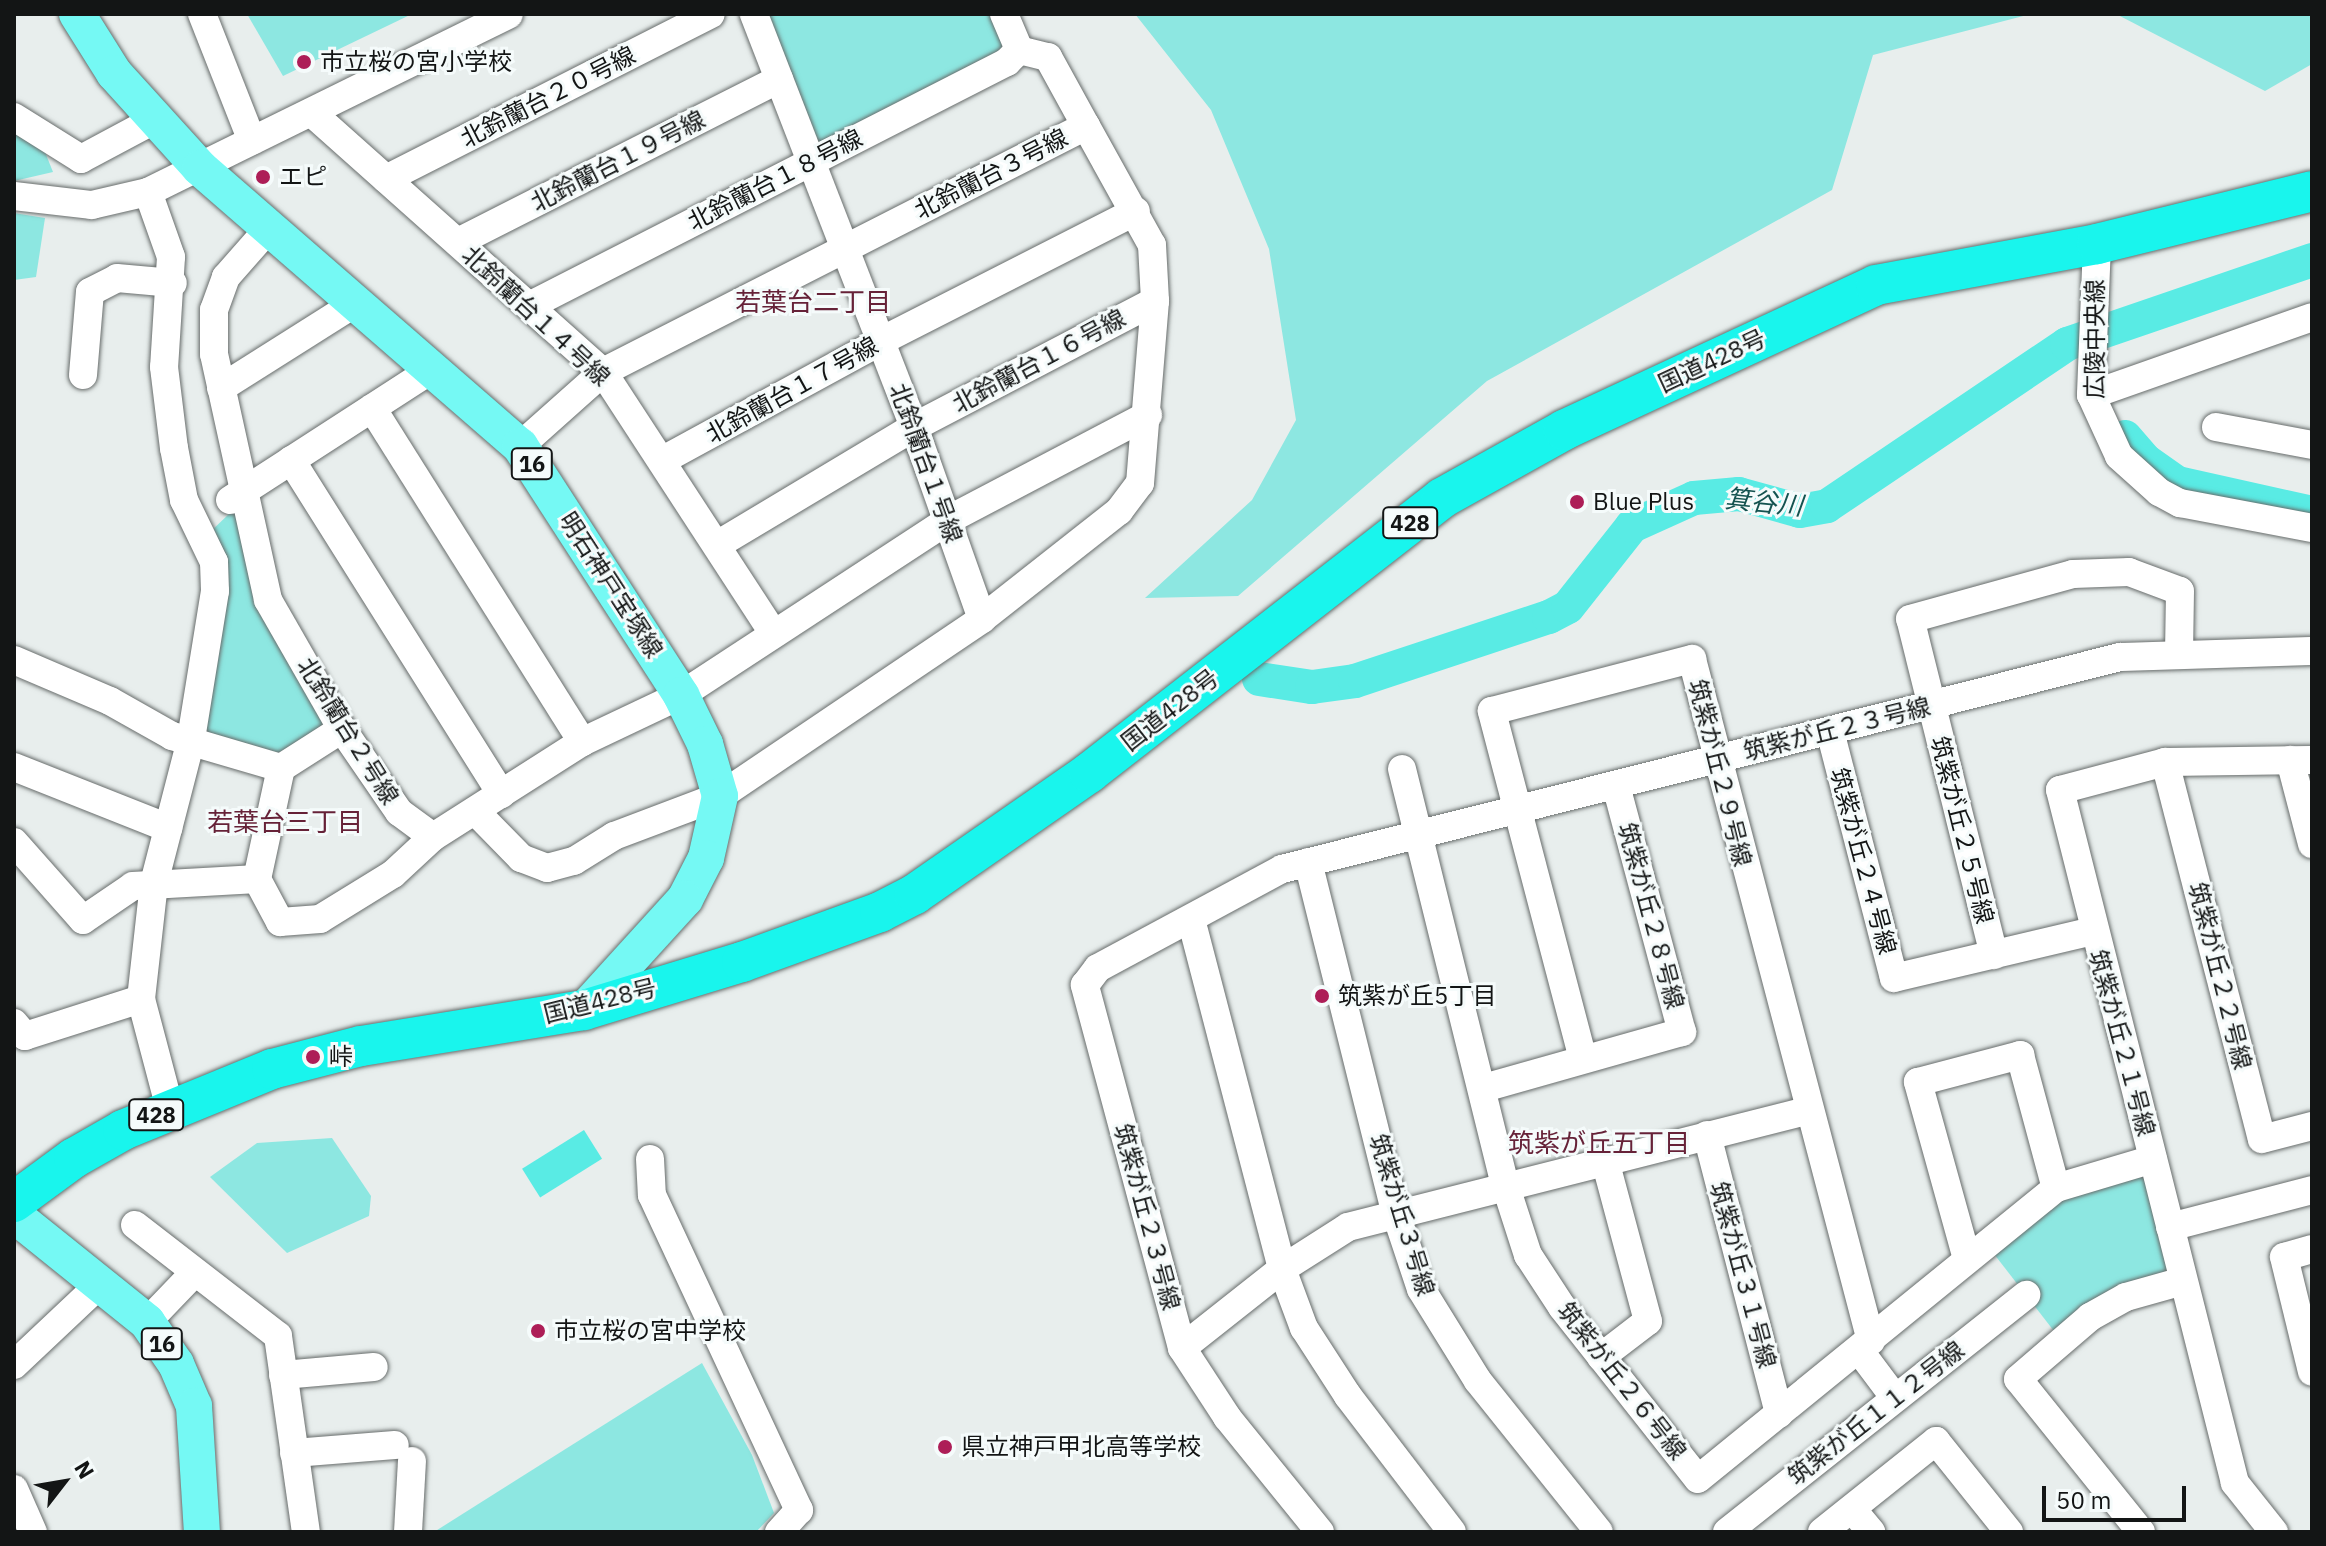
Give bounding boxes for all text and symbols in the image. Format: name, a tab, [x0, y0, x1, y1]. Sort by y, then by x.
street label: 北鈴蘭台２０号線	[456, 41, 640, 153]
place label: 市立桜の宮小学校	[320, 48, 512, 76]
marker: 市立桜の宮小学校	[295, 53, 313, 71]
street label: 北鈴蘭台１９号線	[526, 105, 710, 217]
street label: 北鈴蘭台３号線	[910, 123, 1072, 225]
street label: 北鈴蘭台１８号線	[683, 124, 867, 236]
place label: エピ	[279, 163, 327, 191]
marker: エピ	[254, 168, 272, 186]
street label: 北鈴蘭台１４号線	[456, 240, 616, 392]
street label: 広陵中央線	[2081, 279, 2109, 399]
district label: 若葉台二丁目	[735, 286, 891, 318]
street label: 北鈴蘭台１６号線	[947, 303, 1131, 419]
street label: 国道428号	[1654, 324, 1770, 398]
street label: 北鈴蘭台１７号線	[701, 331, 883, 449]
street label: 北鈴蘭台１号線	[884, 379, 968, 547]
road number: 16	[510, 446, 554, 482]
water label: 箕谷川	[1724, 482, 1804, 522]
place label: Blue Plus	[1593, 488, 1694, 516]
marker: Blue Plus	[1568, 493, 1586, 511]
road number: 428	[1382, 505, 1438, 541]
street label: 明石神戸宝塚線	[553, 507, 669, 663]
street label: 北鈴蘭台２号線	[291, 652, 405, 810]
street label: 国道428号	[1116, 663, 1224, 757]
street label: 筑紫が丘２９号線	[1683, 676, 1757, 870]
street label: 筑紫が丘２３号線	[1740, 692, 1934, 766]
street label: 筑紫が丘２５号線	[1925, 733, 1999, 927]
street label: 筑紫が丘２４号線	[1824, 765, 1902, 957]
district label: 若葉台三丁目	[207, 806, 363, 838]
street label: 筑紫が丘２８号線	[1612, 820, 1690, 1012]
street label: 筑紫が丘２２号線	[2183, 879, 2257, 1073]
street label: 筑紫が丘２１号線	[2083, 947, 2161, 1139]
street label: 国道428号	[541, 973, 659, 1029]
place label: 筑紫が丘5丁目	[1338, 982, 1496, 1010]
marker: 筑紫が丘5丁目	[1313, 987, 1331, 1005]
place label: 峠	[329, 1043, 353, 1071]
marker: 峠	[304, 1048, 322, 1066]
road number: 428	[128, 1097, 184, 1133]
street label: 筑紫が丘２３号線	[1108, 1121, 1186, 1313]
district label: 筑紫が丘五丁目	[1508, 1127, 1690, 1159]
street label: 筑紫が丘３号線	[1364, 1130, 1440, 1300]
street label: 筑紫が丘３１号線	[1704, 1179, 1782, 1371]
street label: 筑紫が丘２６号線	[1552, 1296, 1692, 1466]
place label: 市立桜の宮中学校	[554, 1317, 746, 1345]
marker: 市立桜の宮中学校	[529, 1322, 547, 1340]
road number: 16	[140, 1326, 184, 1362]
street label: 筑紫が丘１１２号線	[1782, 1335, 1970, 1491]
place label: 県立神戸甲北高等学校	[961, 1433, 1201, 1461]
marker: 県立神戸甲北高等学校	[936, 1438, 954, 1456]
north arrow	[24, 1442, 104, 1522]
text: N	[68, 1455, 102, 1484]
scale bar	[2046, 1470, 2190, 1520]
text: 50 m	[2056, 1484, 2111, 1516]

